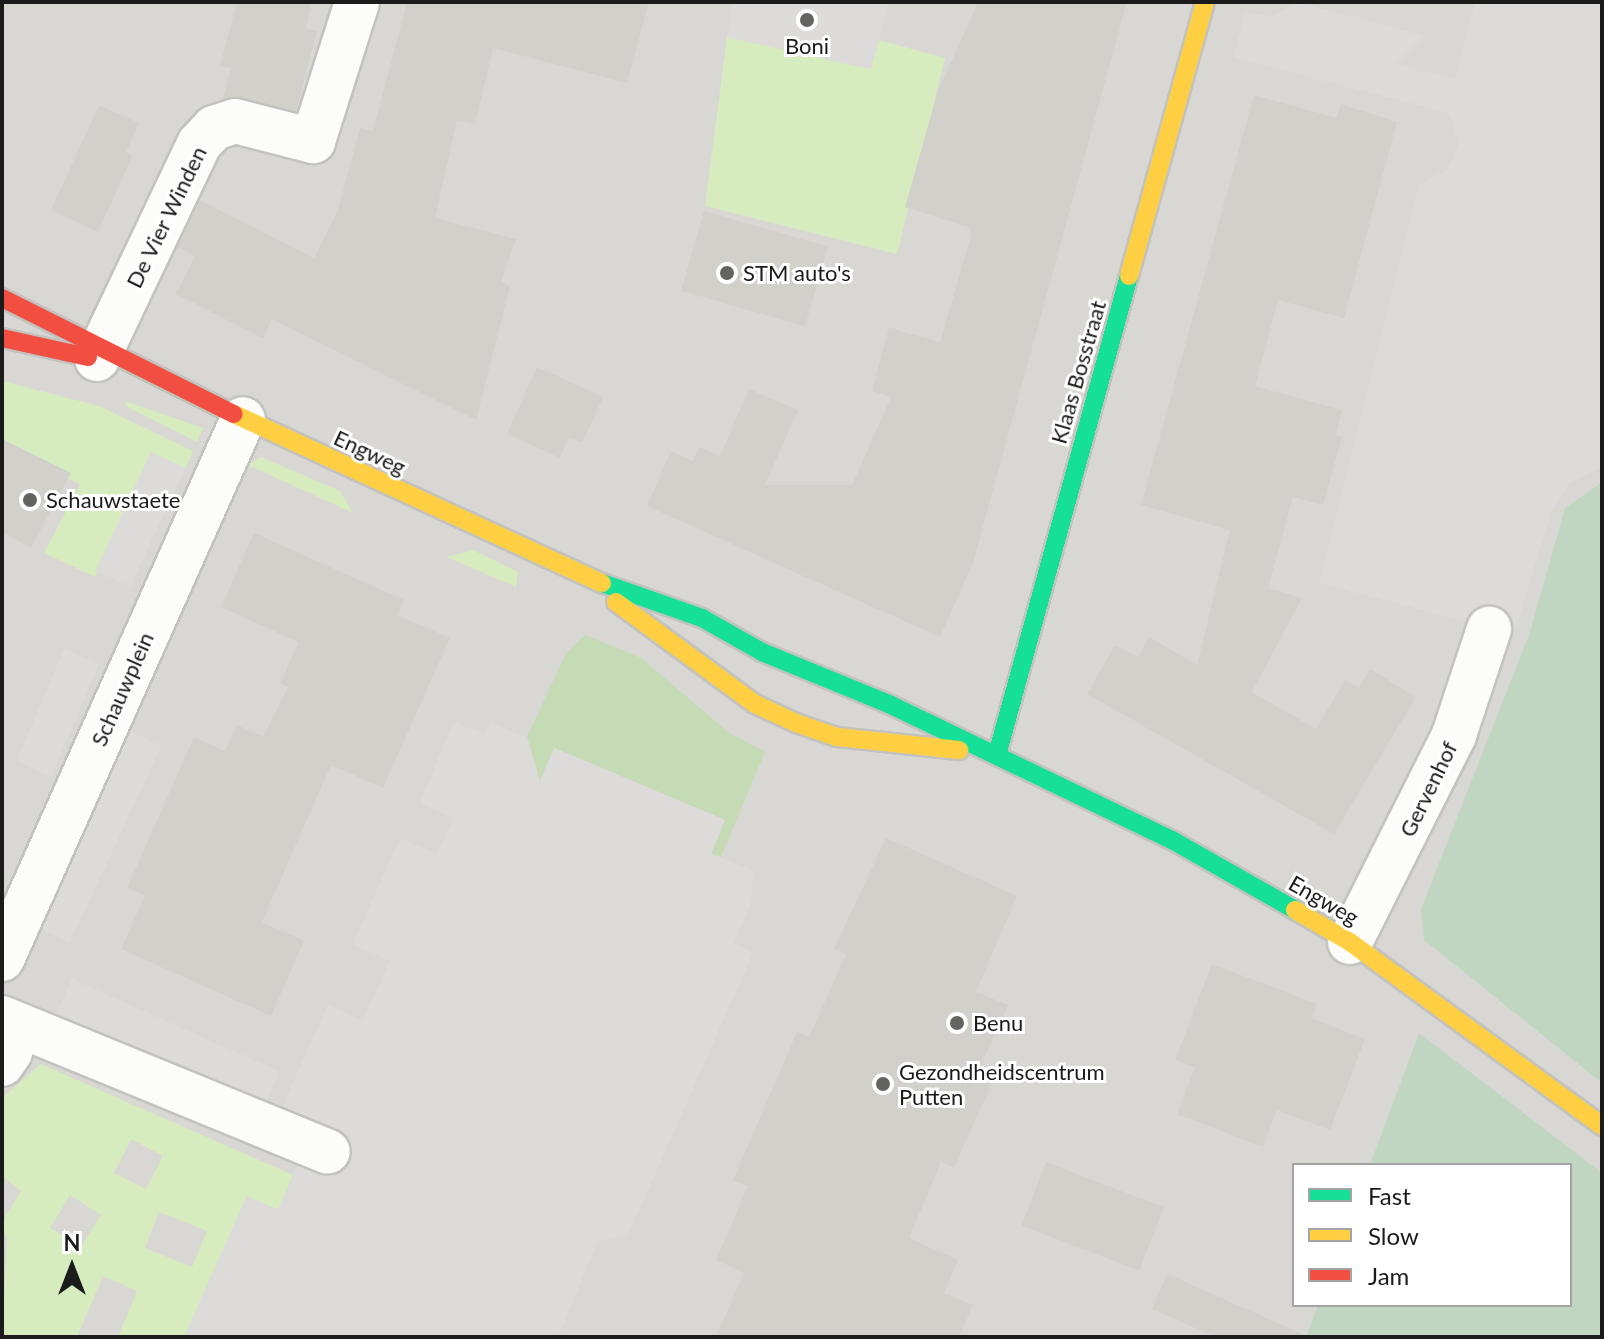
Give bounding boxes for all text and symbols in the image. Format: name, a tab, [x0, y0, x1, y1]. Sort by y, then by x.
marker: Boni	[798, 11, 816, 29]
place label: Boni	[785, 33, 829, 59]
street label: De Vier Winden	[120, 141, 212, 293]
place label: STM auto's	[743, 260, 851, 286]
marker: STM auto's	[718, 264, 736, 282]
street label: Klaas Bosstraat	[1045, 297, 1111, 447]
street label: Engweg	[330, 424, 410, 480]
place label: Schauwstaete	[46, 487, 180, 513]
marker: Schauwstaete	[21, 491, 39, 509]
street label: Schauwplein	[85, 628, 159, 750]
street label: Gervenhof	[1394, 737, 1462, 841]
street label: Engweg	[1284, 869, 1364, 931]
place label: Benu	[973, 1010, 1023, 1036]
marker: Benu	[948, 1014, 966, 1032]
place label: Gezondheidscentrum Putten	[899, 1058, 1105, 1110]
marker: Gezondheidscentrum Putten	[874, 1075, 892, 1093]
legend	[1292, 1163, 1572, 1307]
text: Fast	[1368, 1181, 1411, 1210]
text: Slow	[1368, 1221, 1419, 1250]
north arrow	[32, 1227, 112, 1307]
text: N	[64, 1229, 80, 1256]
text: Jam	[1368, 1261, 1409, 1290]

